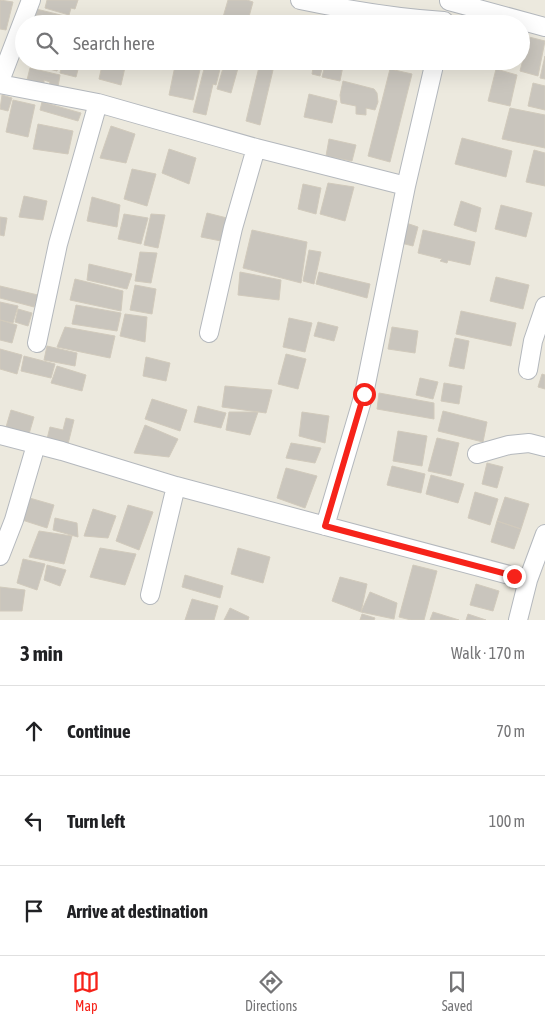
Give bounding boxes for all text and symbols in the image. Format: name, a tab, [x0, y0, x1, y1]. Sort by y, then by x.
search box	[15, 15, 530, 70]
icon: search	[33, 29, 61, 57]
text: Search here	[73, 32, 155, 54]
route start	[353, 383, 376, 406]
route end	[503, 565, 526, 588]
text: 3 min	[20, 641, 63, 665]
text: Walk · 170 m	[451, 644, 525, 662]
icon: ahead	[20, 717, 48, 745]
text: Continue	[67, 720, 131, 742]
text: 70 m	[496, 722, 525, 740]
icon: left	[20, 807, 48, 835]
text: Turn left	[67, 810, 125, 832]
text: 100 m	[489, 812, 525, 830]
icon: arrive	[20, 897, 48, 925]
text: Arrive at destination	[67, 900, 208, 922]
tab: Map	[72, 968, 100, 1014]
tab: Directions	[245, 968, 297, 1014]
tab: Saved	[442, 968, 473, 1014]

